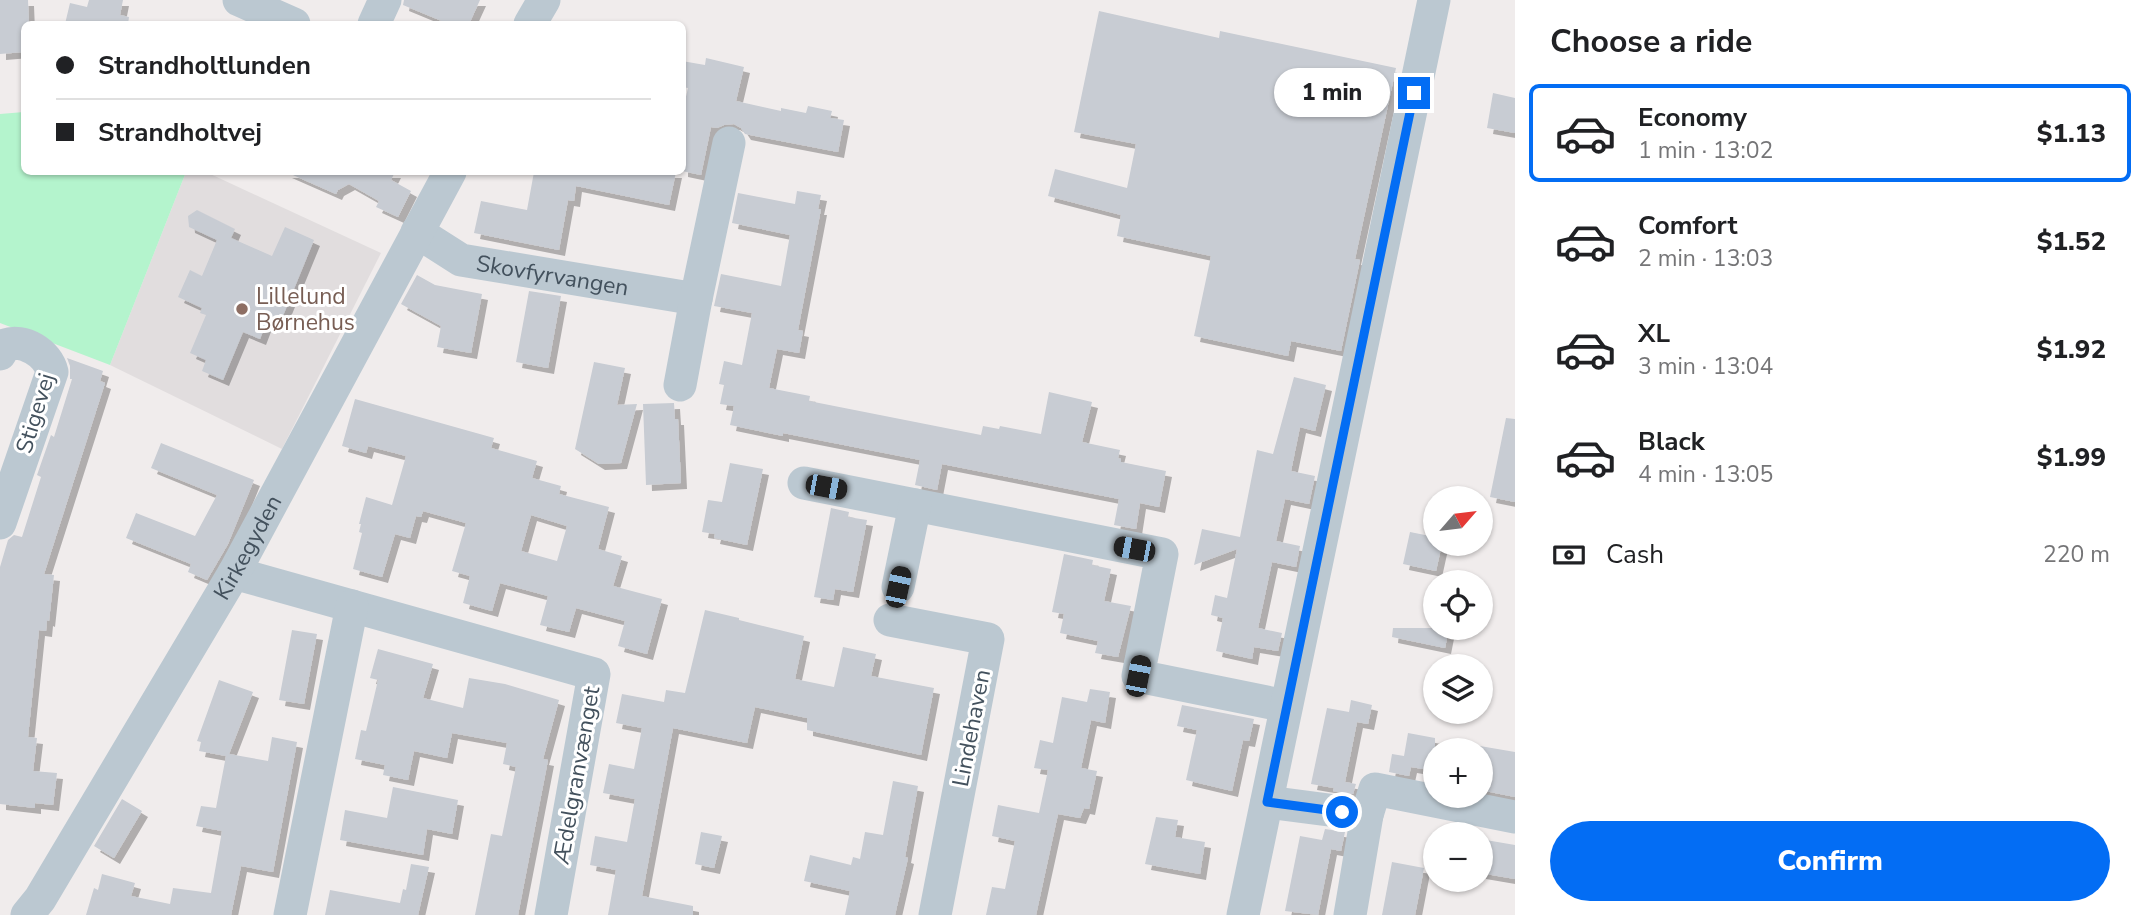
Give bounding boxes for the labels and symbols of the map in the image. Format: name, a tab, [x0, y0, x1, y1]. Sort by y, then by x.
callout: 1 min	[1274, 68, 1390, 118]
route end	[1398, 77, 1430, 109]
street label: Skovfyrvangen	[474, 248, 631, 304]
place label: Lillelund Børnehus	[256, 281, 355, 338]
marker: Lillelund Børnehus	[234, 301, 250, 317]
street label: Stigevej	[9, 369, 62, 457]
car	[804, 473, 849, 501]
north arrow	[1423, 486, 1493, 556]
street label: Kirkegyden	[206, 490, 289, 606]
car	[1112, 535, 1157, 563]
car	[884, 564, 913, 610]
car	[1124, 653, 1153, 699]
street label: Lindehaven	[945, 667, 998, 789]
street label: Ædelgranvænget	[545, 683, 608, 867]
route start	[1326, 796, 1358, 828]

